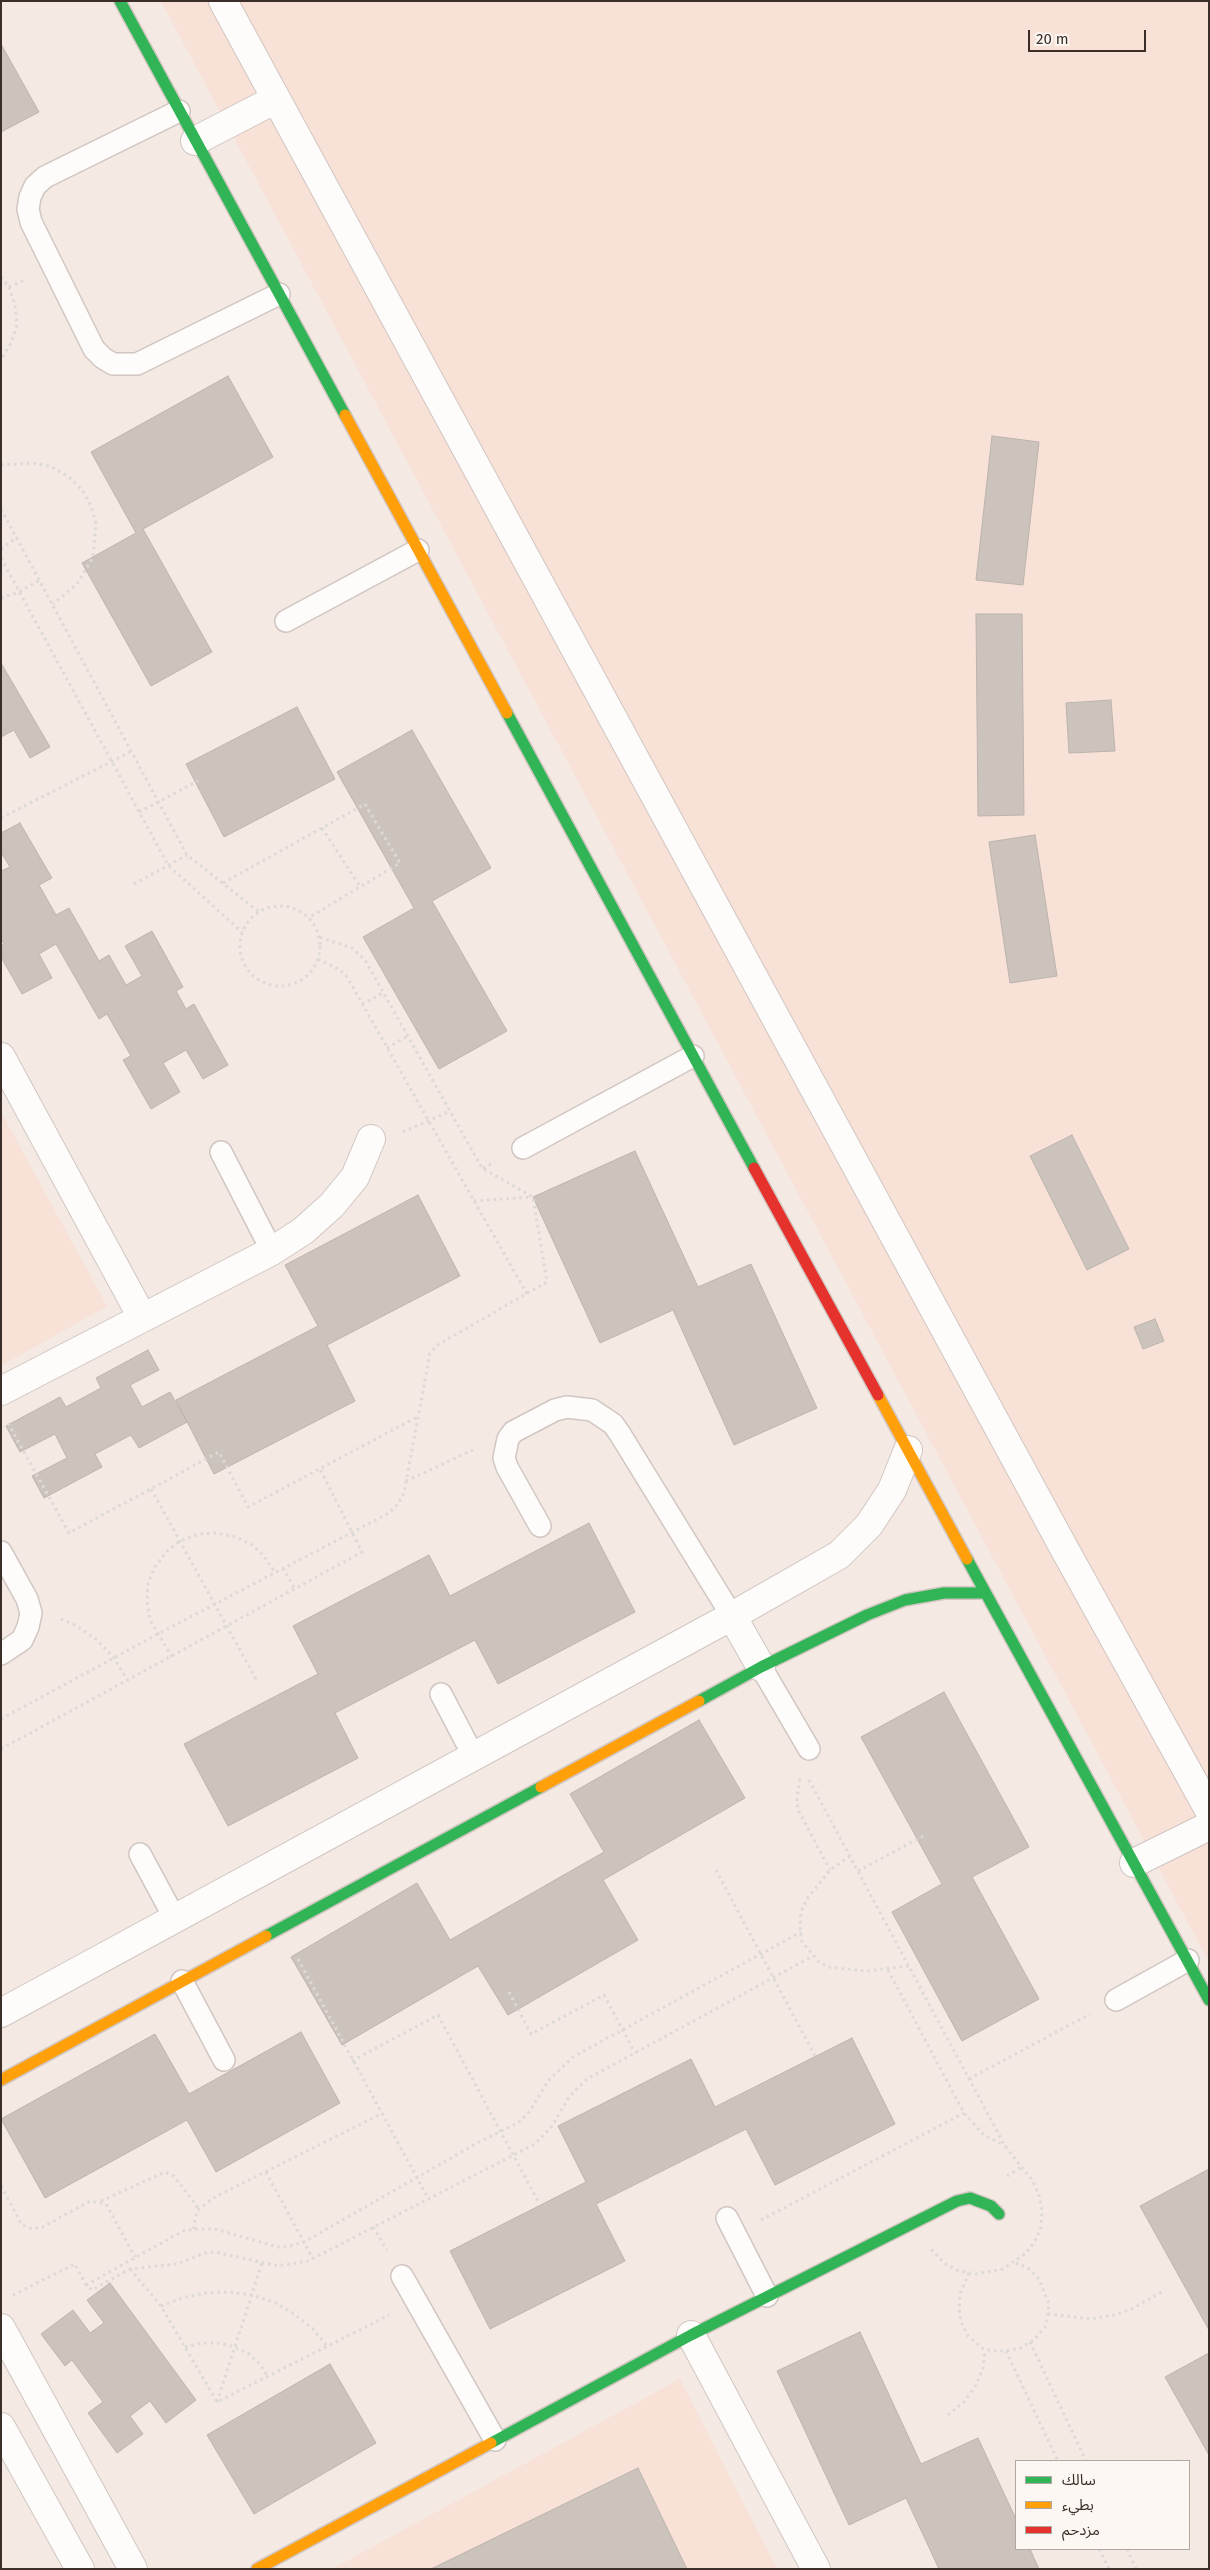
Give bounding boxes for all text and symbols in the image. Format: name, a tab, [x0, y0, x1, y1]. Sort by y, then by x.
scale bar	[1030, 20, 1148, 52]
text: 20 m	[1036, 30, 1069, 48]
legend	[1015, 2460, 1190, 2550]
text: سالك	[1062, 2471, 1096, 2489]
text: بطيء	[1062, 2496, 1094, 2514]
text: مزدحم	[1062, 2521, 1100, 2539]

